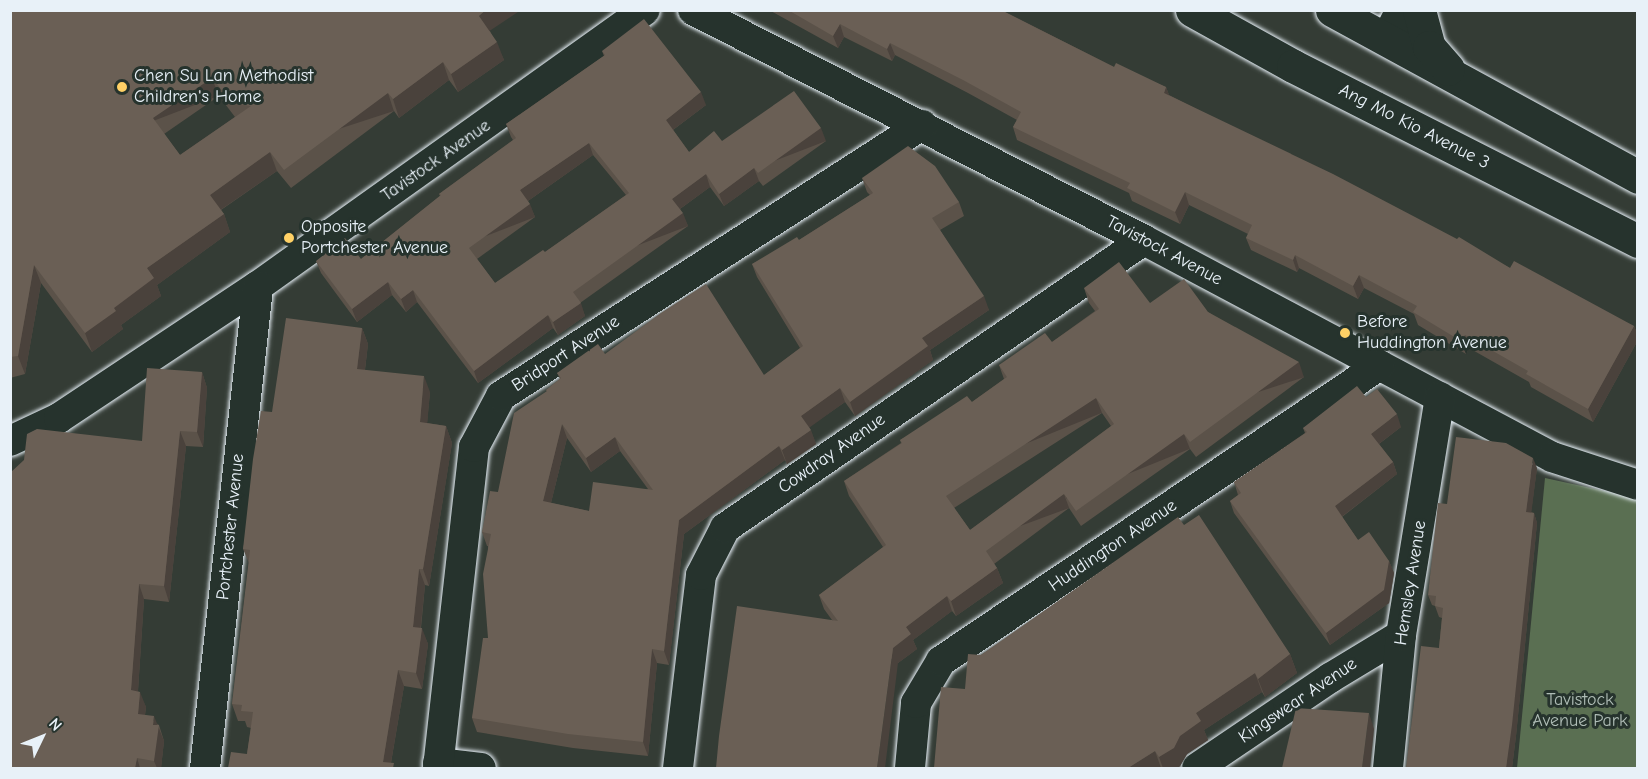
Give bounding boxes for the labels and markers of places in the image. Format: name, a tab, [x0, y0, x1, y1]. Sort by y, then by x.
place label: Chen Su Lan Methodist Children's Home	[134, 66, 313, 109]
marker: Chen Su Lan Methodist Children's Home	[115, 80, 129, 94]
place label: Opposite Portchester Avenue	[301, 217, 448, 260]
marker: Opposite Portchester Avenue	[282, 231, 296, 245]
place label: Before Huddington Avenue	[1357, 312, 1507, 354]
marker: Before Huddington Avenue	[1338, 326, 1352, 340]

